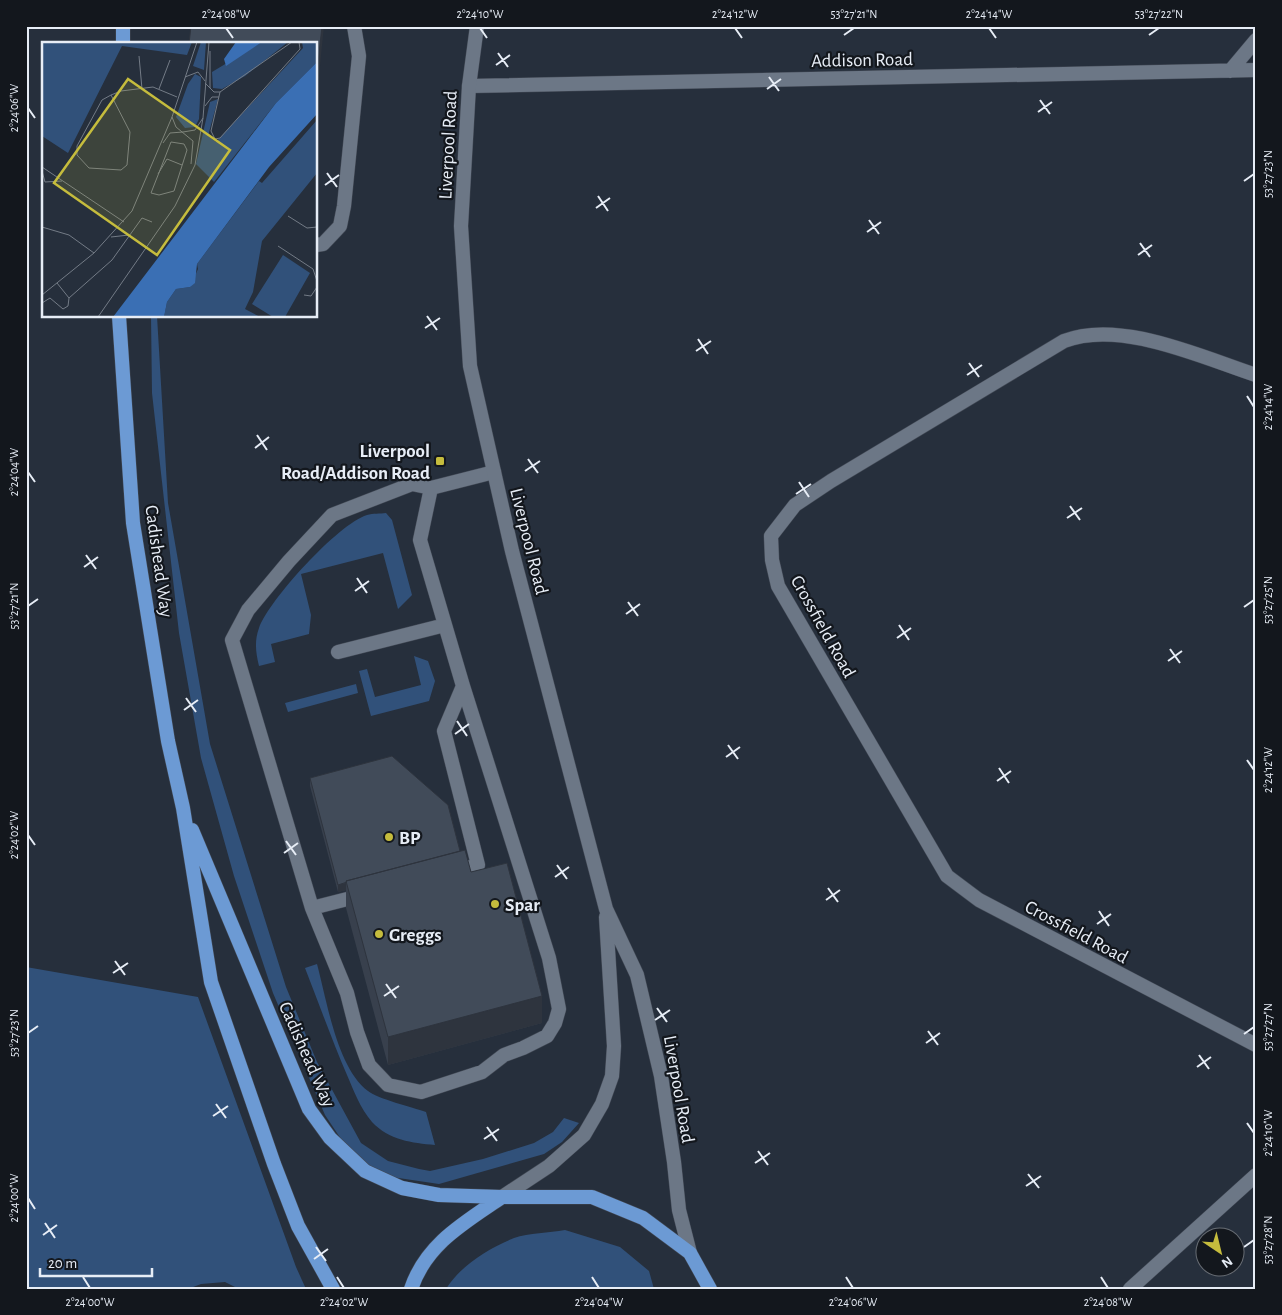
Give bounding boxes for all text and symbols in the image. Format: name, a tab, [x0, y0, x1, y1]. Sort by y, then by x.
text: 2°24'08"W	[202, 8, 251, 20]
text: 2°24'10"W	[457, 8, 504, 20]
text: 2°24'12"W	[712, 8, 758, 20]
text: 53°27'21"N	[830, 8, 878, 20]
text: 2°24'14"W	[966, 8, 1012, 20]
text: 53°27'22"N	[1135, 8, 1183, 20]
inset map	[42, 42, 318, 318]
street label: Addison Road	[811, 50, 913, 71]
text: 2°24'06"W	[8, 84, 20, 132]
street label: Liverpool Road	[436, 90, 461, 200]
text: 53°27'23"N	[1262, 150, 1274, 198]
text: 2°24'14"W	[1262, 384, 1274, 430]
place label: Liverpool Road/Addison Road	[281, 442, 430, 483]
text: 2°24'04"W	[8, 447, 20, 496]
marker: Liverpool Road/Addison Road	[434, 455, 446, 467]
street label: Liverpool Road	[506, 486, 551, 597]
street label: Cadishead Way	[141, 504, 176, 619]
street label: Crossfield Road	[787, 572, 859, 681]
text: 53°27'25"N	[1262, 576, 1274, 624]
text: 53°27'21"N	[8, 582, 20, 630]
text: 2°24'12"W	[1262, 747, 1274, 793]
text: 2°24'02"W	[8, 811, 20, 859]
place label: BP	[399, 829, 421, 848]
marker: BP	[383, 831, 395, 843]
place label: Spar	[505, 896, 540, 915]
street label: Crossfield Road	[1022, 897, 1131, 967]
marker: Spar	[489, 898, 501, 910]
place label: Greggs	[389, 926, 442, 945]
marker: Greggs	[373, 928, 385, 940]
street label: Cadishead Way	[275, 999, 338, 1110]
text: 53°27'27"N	[1262, 1003, 1274, 1051]
text: 53°27'23"N	[8, 1009, 20, 1057]
street label: Liverpool Road	[660, 1034, 697, 1145]
text: 2°24'10"W	[1262, 1109, 1274, 1156]
text: 2°24'00"W	[8, 1173, 20, 1223]
text: 53°27'28"N	[1262, 1216, 1274, 1264]
north arrow	[1194, 1228, 1244, 1278]
scale bar	[40, 1245, 152, 1277]
text: N	[1219, 1253, 1235, 1270]
text: 20 m	[48, 1256, 77, 1271]
text: 2°24'00"W	[65, 1296, 115, 1308]
text: 2°24'02"W	[320, 1296, 368, 1308]
text: 2°24'04"W	[575, 1296, 624, 1308]
text: 2°24'06"W	[829, 1296, 877, 1308]
text: 2°24'08"W	[1084, 1296, 1133, 1308]

